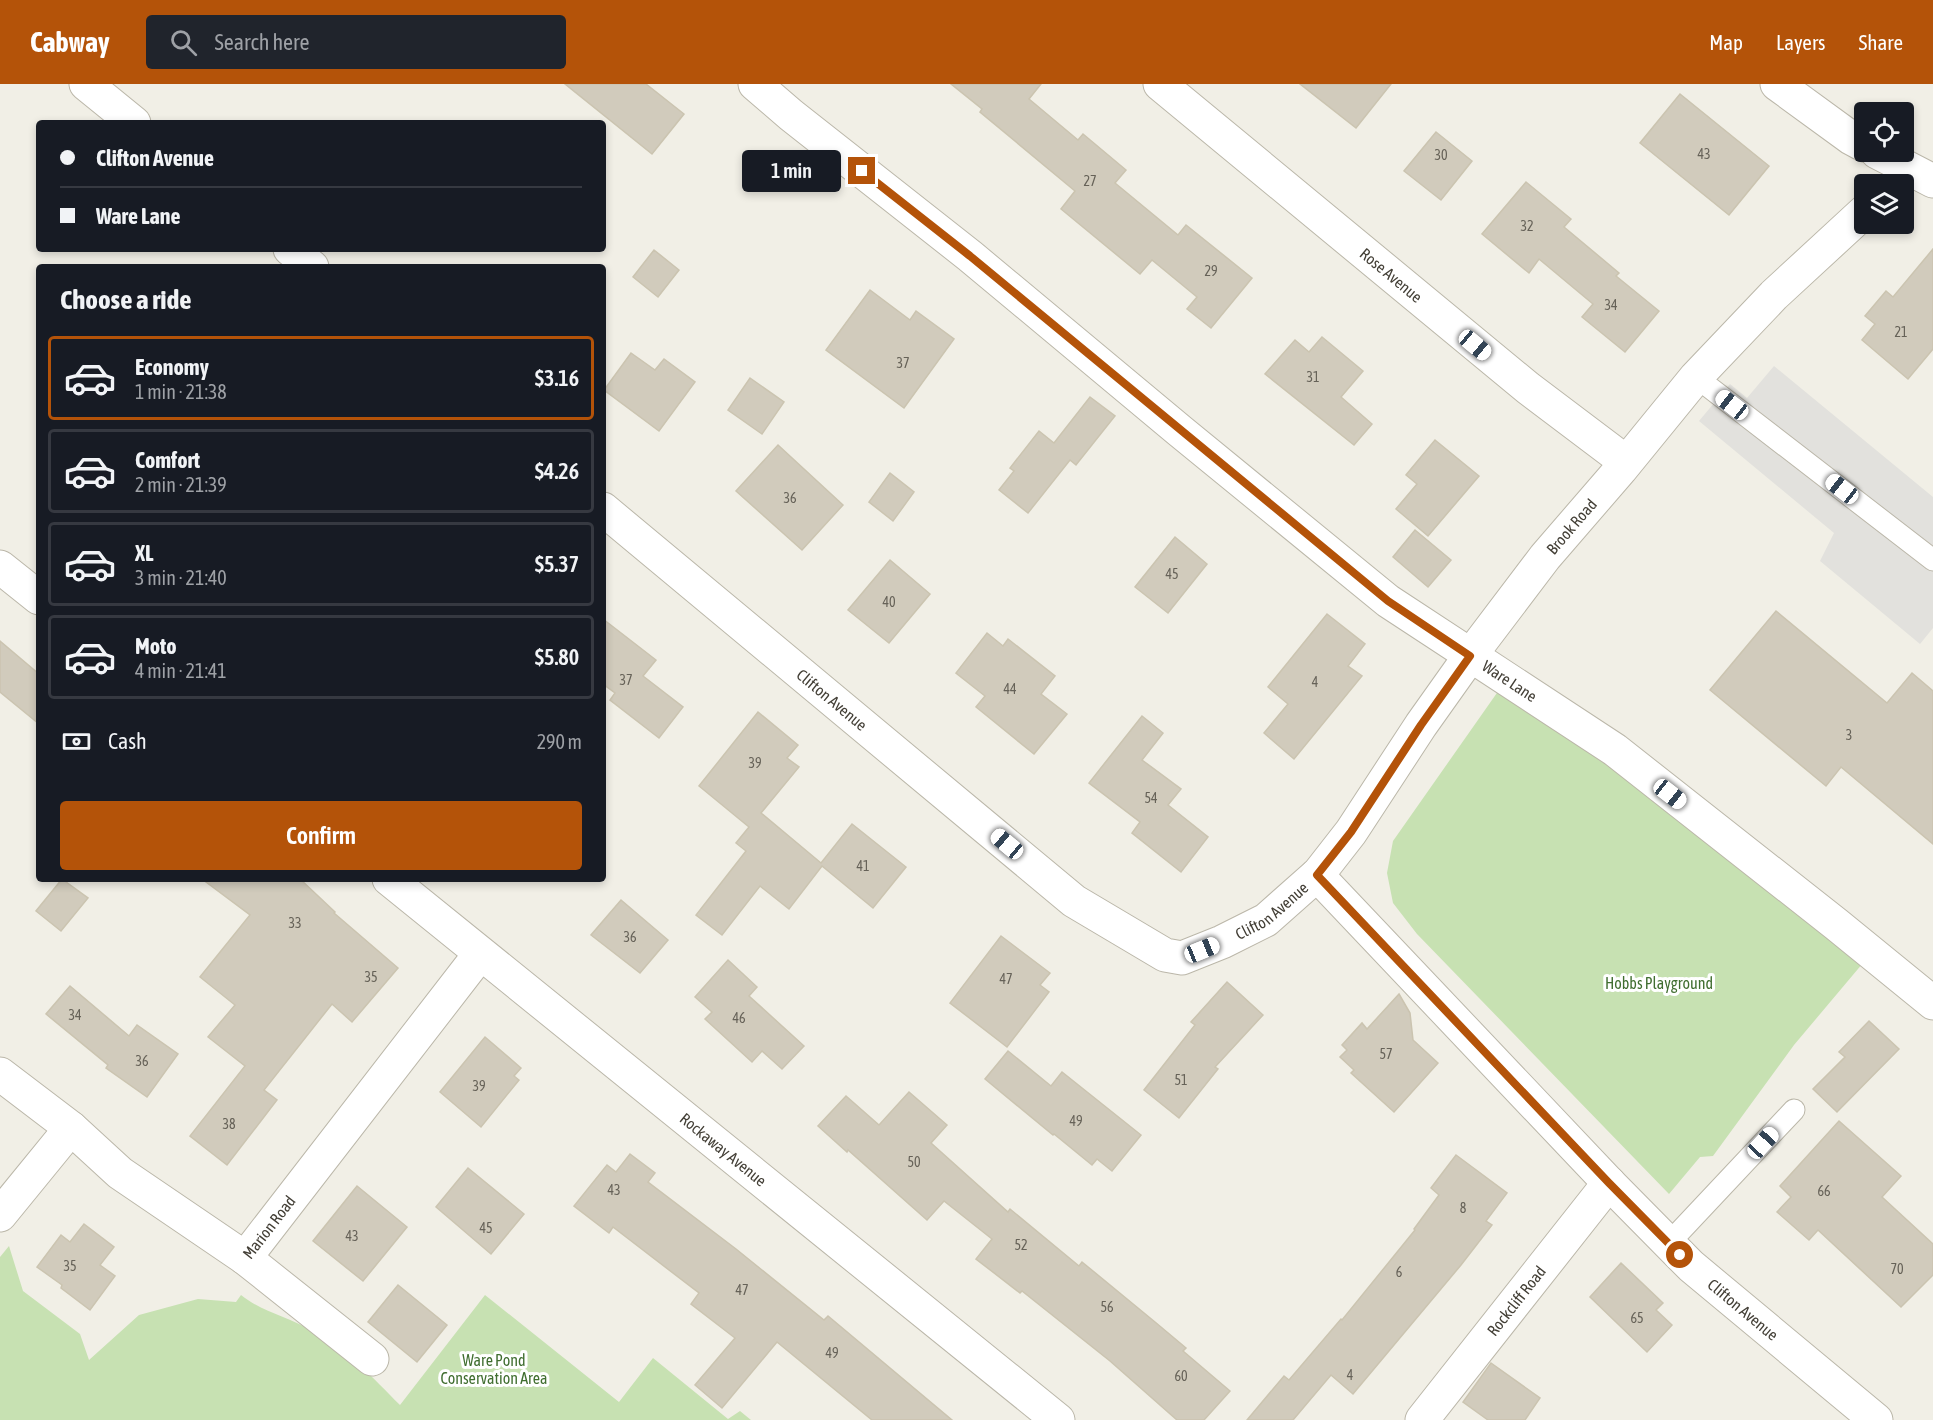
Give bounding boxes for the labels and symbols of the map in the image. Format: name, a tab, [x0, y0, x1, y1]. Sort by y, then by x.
house number: 43	[1697, 146, 1711, 162]
house number: 30	[1434, 147, 1448, 163]
callout: 1 min	[742, 150, 841, 192]
route end	[848, 157, 875, 184]
house number: 27	[1083, 173, 1097, 189]
house number: 32	[1520, 218, 1534, 234]
street label: Rose Avenue	[1357, 244, 1426, 306]
house number: 29	[1204, 263, 1218, 279]
house number: 34	[1604, 297, 1618, 313]
house number: 21	[1894, 324, 1908, 340]
car	[1455, 327, 1495, 363]
house number: 37	[896, 355, 910, 371]
house number: 31	[1306, 369, 1320, 385]
car	[1712, 387, 1752, 423]
car	[1822, 471, 1862, 507]
house number: 36	[783, 490, 797, 506]
street label: Brook Road	[1543, 495, 1600, 558]
house number: 45	[1165, 566, 1179, 582]
house number: 40	[882, 594, 896, 610]
street label: Ware Lane	[1479, 657, 1540, 705]
street label: Clifton Avenue	[793, 665, 871, 734]
house number: 37	[619, 672, 633, 688]
house number: 4	[1312, 674, 1319, 690]
house number: 44	[1003, 681, 1017, 697]
house number: 3	[1846, 727, 1852, 743]
house number: 39	[748, 755, 762, 771]
car	[1650, 776, 1690, 812]
house number: 54	[1144, 790, 1158, 806]
car	[987, 826, 1027, 862]
house number: 41	[856, 858, 870, 874]
street label: Clifton Avenue	[1232, 878, 1311, 943]
house number: 33	[288, 915, 302, 931]
house number: 36	[623, 929, 637, 945]
car	[1182, 935, 1222, 965]
house number: 35	[364, 969, 378, 985]
house number: 47	[999, 971, 1013, 987]
park label: Hobbs Playground	[1605, 974, 1713, 993]
house number: 34	[68, 1007, 82, 1023]
house number: 46	[732, 1010, 746, 1026]
house number: 57	[1379, 1046, 1393, 1062]
house number: 36	[135, 1053, 149, 1069]
house number: 51	[1174, 1072, 1188, 1088]
house number: 39	[472, 1078, 486, 1094]
street label: Rockaway Avenue	[677, 1109, 770, 1190]
house number: 49	[1069, 1113, 1083, 1129]
house number: 38	[222, 1116, 236, 1132]
car	[1744, 1124, 1782, 1162]
house number: 50	[907, 1154, 921, 1170]
house number: 43	[607, 1182, 621, 1198]
house number: 66	[1817, 1183, 1831, 1199]
street label: Marion Road	[239, 1192, 299, 1262]
house number: 8	[1460, 1200, 1467, 1216]
house number: 45	[479, 1220, 493, 1236]
house number: 43	[345, 1228, 359, 1244]
house number: 52	[1014, 1237, 1028, 1253]
route start	[1666, 1241, 1693, 1268]
house number: 35	[63, 1258, 77, 1274]
house number: 70	[1890, 1261, 1904, 1277]
street label: Rockcliff Road	[1483, 1262, 1549, 1339]
house number: 6	[1396, 1264, 1403, 1280]
street label: Clifton Avenue	[1704, 1275, 1782, 1344]
house number: 47	[735, 1282, 749, 1298]
house number: 56	[1100, 1299, 1114, 1315]
house number: 65	[1630, 1310, 1644, 1326]
house number: 49	[825, 1345, 839, 1361]
park label: Ware Pond Conservation Area	[440, 1351, 548, 1387]
house number: 4	[1347, 1367, 1354, 1383]
house number: 60	[1174, 1368, 1188, 1384]

